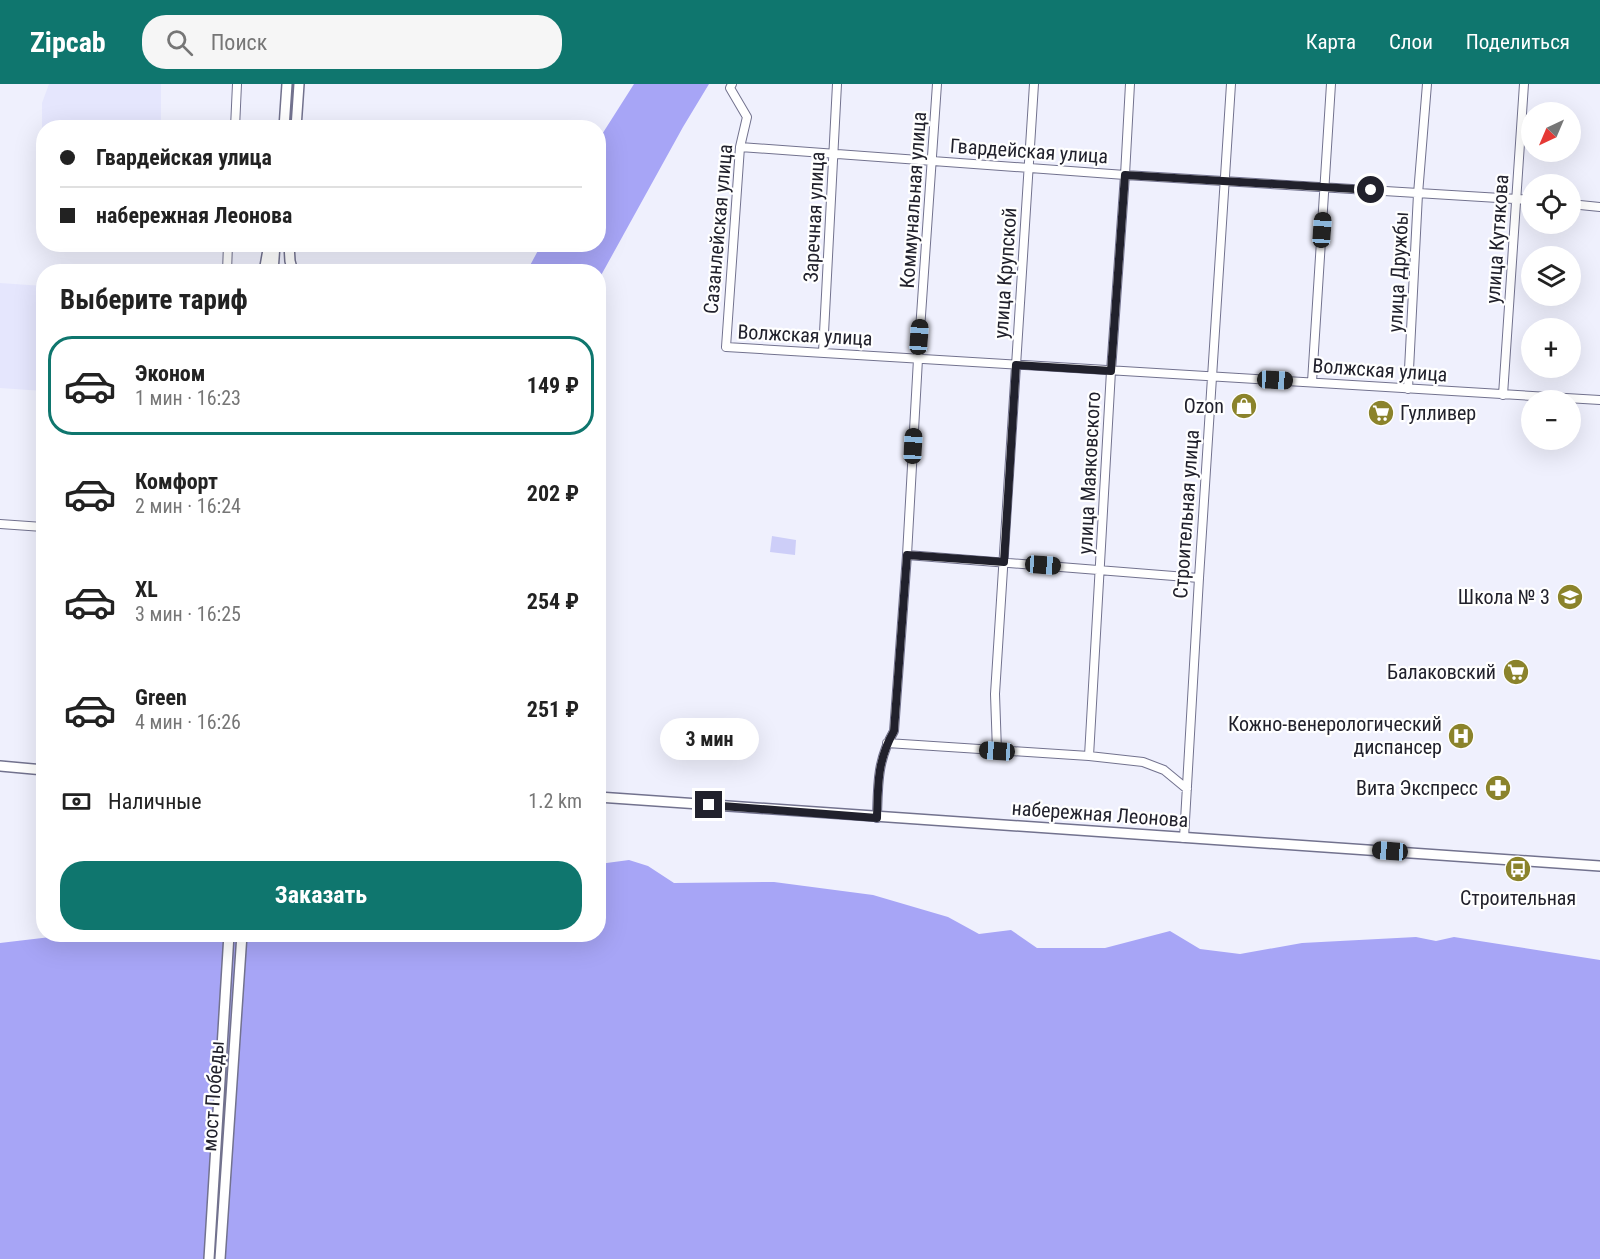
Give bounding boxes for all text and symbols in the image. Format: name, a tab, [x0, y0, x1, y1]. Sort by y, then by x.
search box	[142, 15, 562, 69]
text: Zipcab	[30, 26, 106, 59]
icon: search	[163, 26, 196, 59]
text: Поиск	[211, 30, 267, 55]
text: Карта	[1306, 30, 1356, 54]
text: Слои	[1389, 30, 1433, 54]
text: Поделиться	[1466, 30, 1570, 54]
north arrow	[1521, 102, 1581, 162]
map controls	[1521, 102, 1581, 450]
street label: Коммунальная улица	[895, 111, 931, 289]
street label: Гвардейская улица	[949, 133, 1109, 169]
street label: Сазанлейская улица	[699, 143, 737, 315]
text: Гвардейская улица	[96, 145, 272, 170]
street label: Заречная улица	[799, 151, 829, 283]
street label: улица Кутякова	[1481, 174, 1513, 304]
button: locate	[1521, 174, 1581, 234]
route start	[1357, 176, 1384, 203]
text: набережная Леонова	[96, 203, 292, 228]
street label: улица Крупской	[988, 207, 1022, 339]
car	[1312, 211, 1332, 249]
street label: улица Дружбы	[1383, 211, 1413, 333]
button: layers	[1521, 246, 1581, 306]
text: Выберите тариф	[60, 284, 248, 316]
car	[909, 318, 929, 356]
button: +	[1521, 318, 1581, 378]
street label: Волжская улица	[737, 319, 873, 351]
street label: Волжская улица	[1312, 353, 1448, 387]
icon: car	[63, 359, 117, 413]
text: Эконом	[135, 361, 205, 386]
car	[1257, 370, 1293, 390]
text: 149 ₽	[527, 373, 579, 398]
text: 1 мин · 16:23	[135, 386, 241, 410]
button: −	[1521, 390, 1581, 450]
street label: улица Маяковского	[1073, 391, 1105, 555]
shop icon: Ozon	[1229, 391, 1259, 421]
place label: Ozon	[1184, 394, 1224, 418]
supermarket icon: Гулливер	[1366, 398, 1396, 428]
place label: Гулливер	[1400, 401, 1476, 425]
car	[903, 428, 923, 464]
street label: Строительная улица	[1168, 429, 1204, 599]
icon: car	[63, 467, 117, 521]
text: Комфорт	[135, 469, 218, 494]
text: 202 ₽	[527, 481, 579, 506]
text: 2 мин · 16:24	[135, 494, 241, 518]
car	[1024, 555, 1062, 575]
icon: car	[63, 575, 117, 629]
text: XL	[135, 577, 158, 602]
school or university icon: Школа № 3	[1555, 582, 1585, 612]
place label: Школа № 3	[1458, 585, 1550, 609]
text: 254 ₽	[527, 589, 579, 614]
text: 3 мин · 16:25	[135, 602, 241, 626]
supermarket icon: Балаковский	[1501, 657, 1531, 687]
place label: Балаковский	[1387, 660, 1496, 684]
icon: car	[63, 683, 117, 737]
text: Green	[135, 685, 187, 710]
text: 251 ₽	[527, 697, 579, 722]
text: 4 мин · 16:26	[135, 710, 241, 734]
place label: Кожно-венерологический диспансер	[1228, 712, 1442, 759]
callout: 3 мин	[660, 718, 758, 760]
hospital icon: Кожно-венерологический диспансер	[1446, 721, 1476, 751]
text: 3 мин	[686, 727, 733, 751]
car	[978, 741, 1016, 761]
pharmacy icon: Вита Экспресс	[1483, 773, 1513, 803]
place label: Вита Экспресс	[1356, 776, 1478, 800]
icon: cash	[60, 785, 93, 818]
text: Наличные	[108, 789, 202, 814]
text: 1.2 km	[528, 789, 582, 813]
route end	[695, 791, 722, 818]
street label: набережная Леонова	[1011, 796, 1189, 832]
car	[1371, 841, 1409, 861]
bus stop icon: Строительная	[1503, 854, 1533, 884]
button: Заказать	[60, 861, 582, 930]
place label: Строительная	[1460, 886, 1576, 910]
street label: мост Победы	[197, 1040, 229, 1152]

